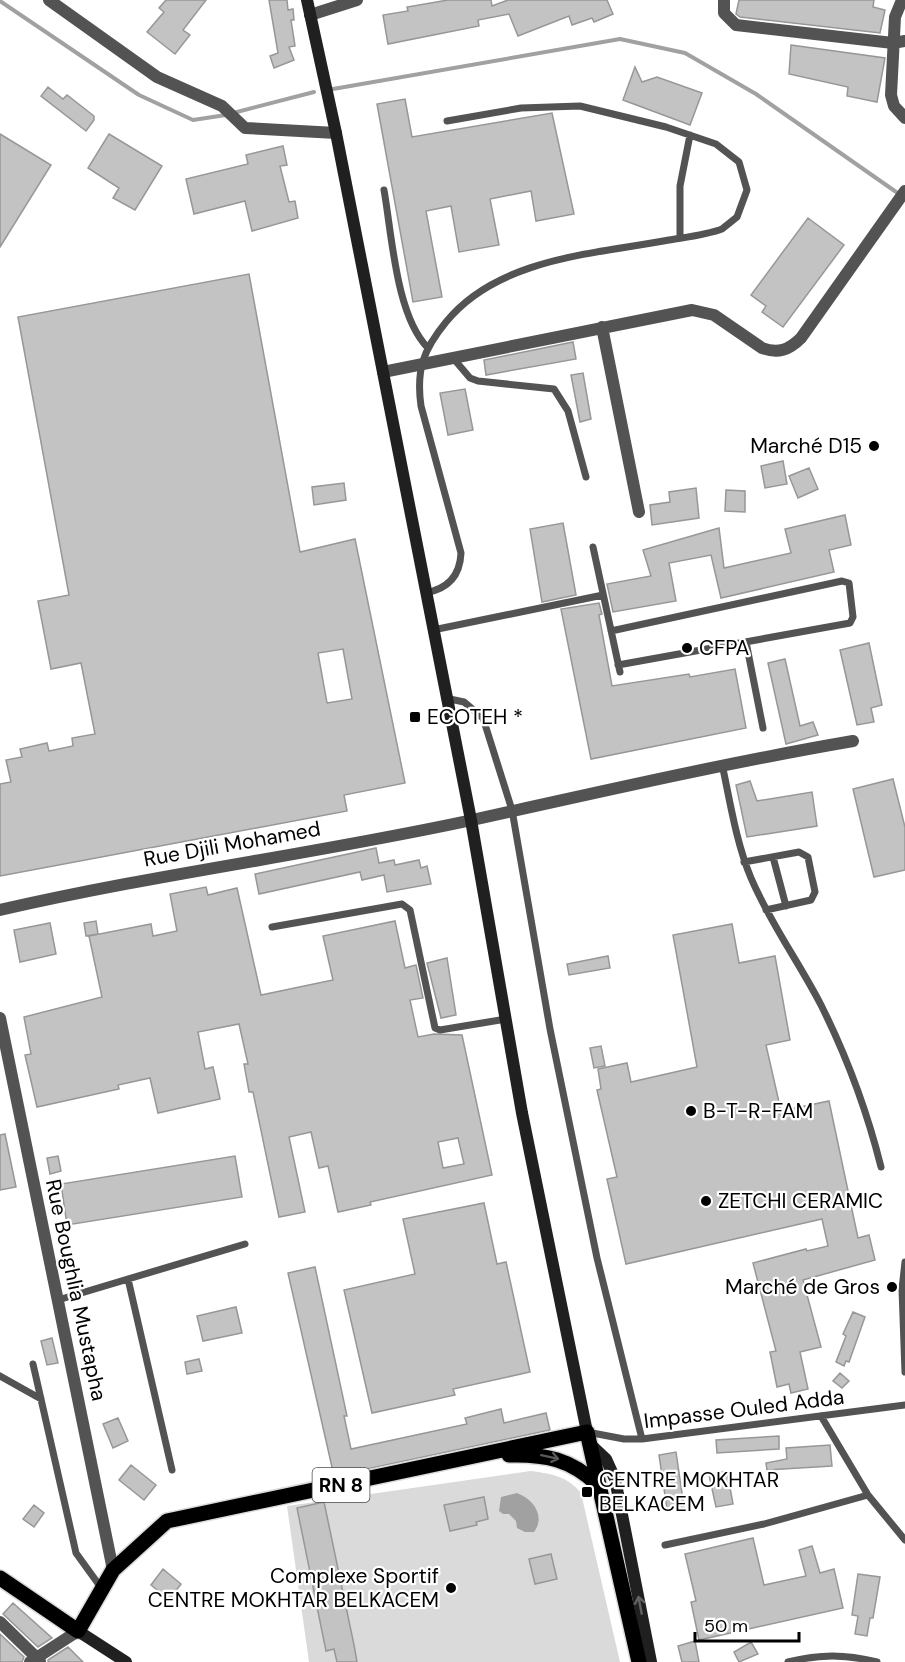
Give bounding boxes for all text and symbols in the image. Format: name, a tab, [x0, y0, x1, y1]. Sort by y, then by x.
place label: Marché D15	[750, 432, 862, 460]
marker: Marché D15	[867, 439, 881, 453]
place label: CFPA	[699, 634, 750, 662]
marker: CFPA	[680, 641, 694, 655]
place label: ECOTEH *	[427, 703, 523, 731]
marker: ECOTEH *	[408, 710, 422, 724]
street label: Rue Djili Mohamed	[141, 815, 323, 873]
place label: B-T-R-FAM	[703, 1097, 813, 1125]
marker: B-T-R-FAM	[684, 1104, 698, 1118]
street label: Rue Boughlia Mustapha	[39, 1177, 113, 1403]
place label: ZETCHI CERAMIC	[718, 1187, 883, 1215]
marker: ZETCHI CERAMIC	[699, 1194, 713, 1208]
place label: Marché de Gros	[725, 1273, 880, 1301]
marker: Marché de Gros	[885, 1280, 899, 1294]
street label: Impasse Ouled Adda	[642, 1383, 846, 1435]
one-way arrow	[540, 1452, 559, 1463]
place label: CENTRE MOKHTAR BELKACEM	[599, 1466, 779, 1518]
road number: RN 8	[312, 1468, 370, 1502]
marker: CENTRE MOKHTAR BELKACEM	[580, 1485, 594, 1499]
place label: Complexe Sportif CENTRE MOKHTAR BELKACEM	[148, 1562, 439, 1614]
marker: Complexe Sportif CENTRE MOKHTAR BELKACEM	[444, 1581, 458, 1595]
one-way arrow	[634, 1595, 645, 1615]
scale bar	[695, 1605, 798, 1643]
text: 50 m	[704, 1614, 748, 1638]

